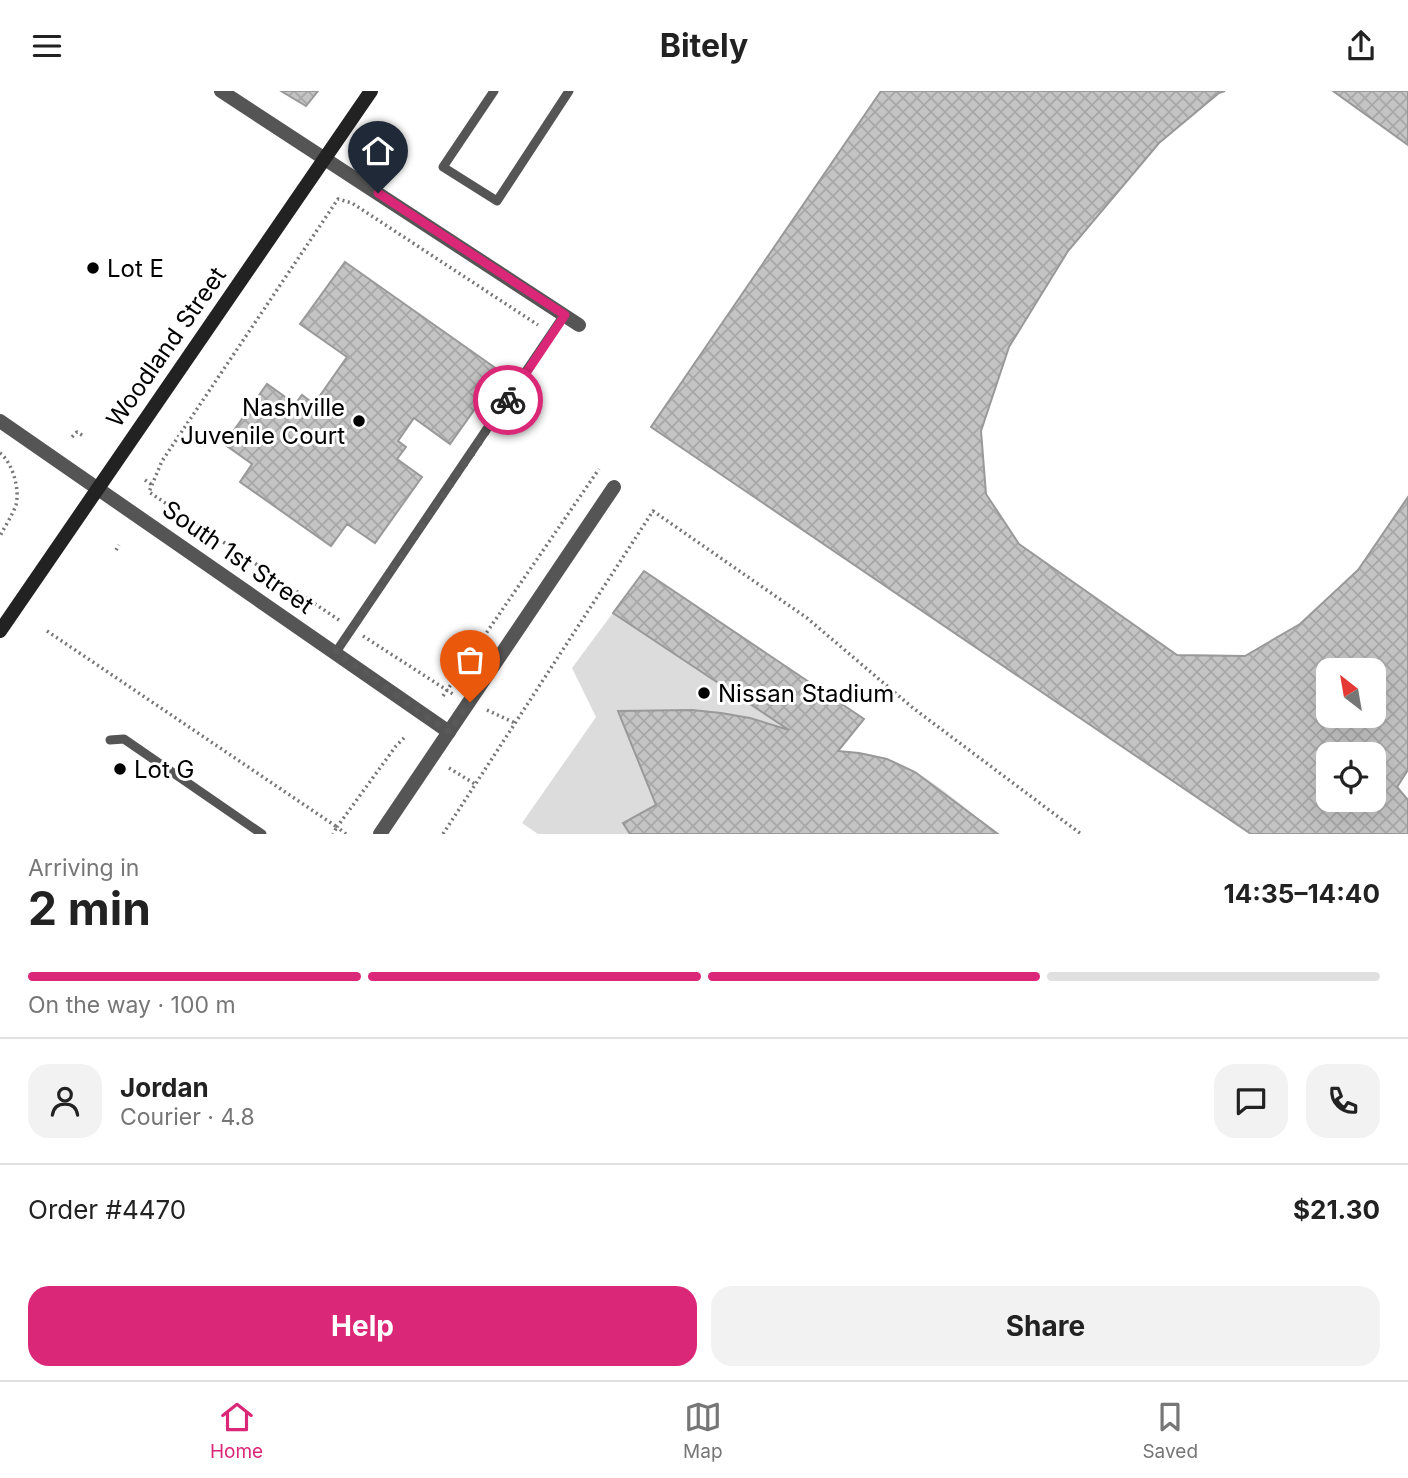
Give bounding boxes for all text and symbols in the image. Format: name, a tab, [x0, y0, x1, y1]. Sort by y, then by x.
text: Bitely	[660, 26, 748, 65]
icon: menu	[28, 27, 66, 65]
icon: share	[1342, 27, 1380, 65]
pin	[348, 121, 408, 193]
icon: home	[359, 132, 397, 170]
place label: Lot E	[107, 254, 164, 283]
marker: Lot E	[85, 260, 101, 276]
street label: Woodland Street	[100, 261, 232, 433]
courier	[473, 365, 543, 435]
icon: bike	[489, 381, 527, 419]
place label: Nashville Juvenile Court	[180, 393, 345, 450]
marker: Nashville Juvenile Court	[351, 413, 367, 429]
street label: South 1st Street	[157, 494, 319, 620]
pin	[440, 630, 500, 702]
icon: bag	[451, 641, 489, 679]
north arrow	[1316, 658, 1386, 728]
map controls	[1316, 658, 1386, 812]
place label: Nissan Stadium	[718, 679, 894, 708]
marker: Nissan Stadium	[696, 685, 712, 701]
button: locate	[1316, 742, 1386, 812]
place label: Lot G	[134, 755, 194, 784]
marker: Lot G	[112, 761, 128, 777]
text: Arriving in	[28, 854, 139, 882]
text: 14:35–14:40	[1224, 878, 1380, 909]
text: 2 min	[28, 880, 151, 936]
text: On the way · 100 m	[28, 991, 236, 1019]
button: person	[28, 1064, 102, 1138]
button: chat	[1214, 1064, 1288, 1138]
button: phone	[1306, 1064, 1380, 1138]
text: Jordan	[120, 1072, 209, 1103]
text: Courier · 4.8	[120, 1103, 255, 1131]
text: Order #4470	[28, 1194, 186, 1225]
text: $21.30	[1293, 1194, 1380, 1225]
button: Help	[28, 1286, 697, 1366]
button: Share	[711, 1286, 1380, 1366]
tab: Home	[210, 1398, 263, 1463]
tab: Map	[683, 1398, 723, 1463]
tab: Saved	[1142, 1398, 1198, 1463]

